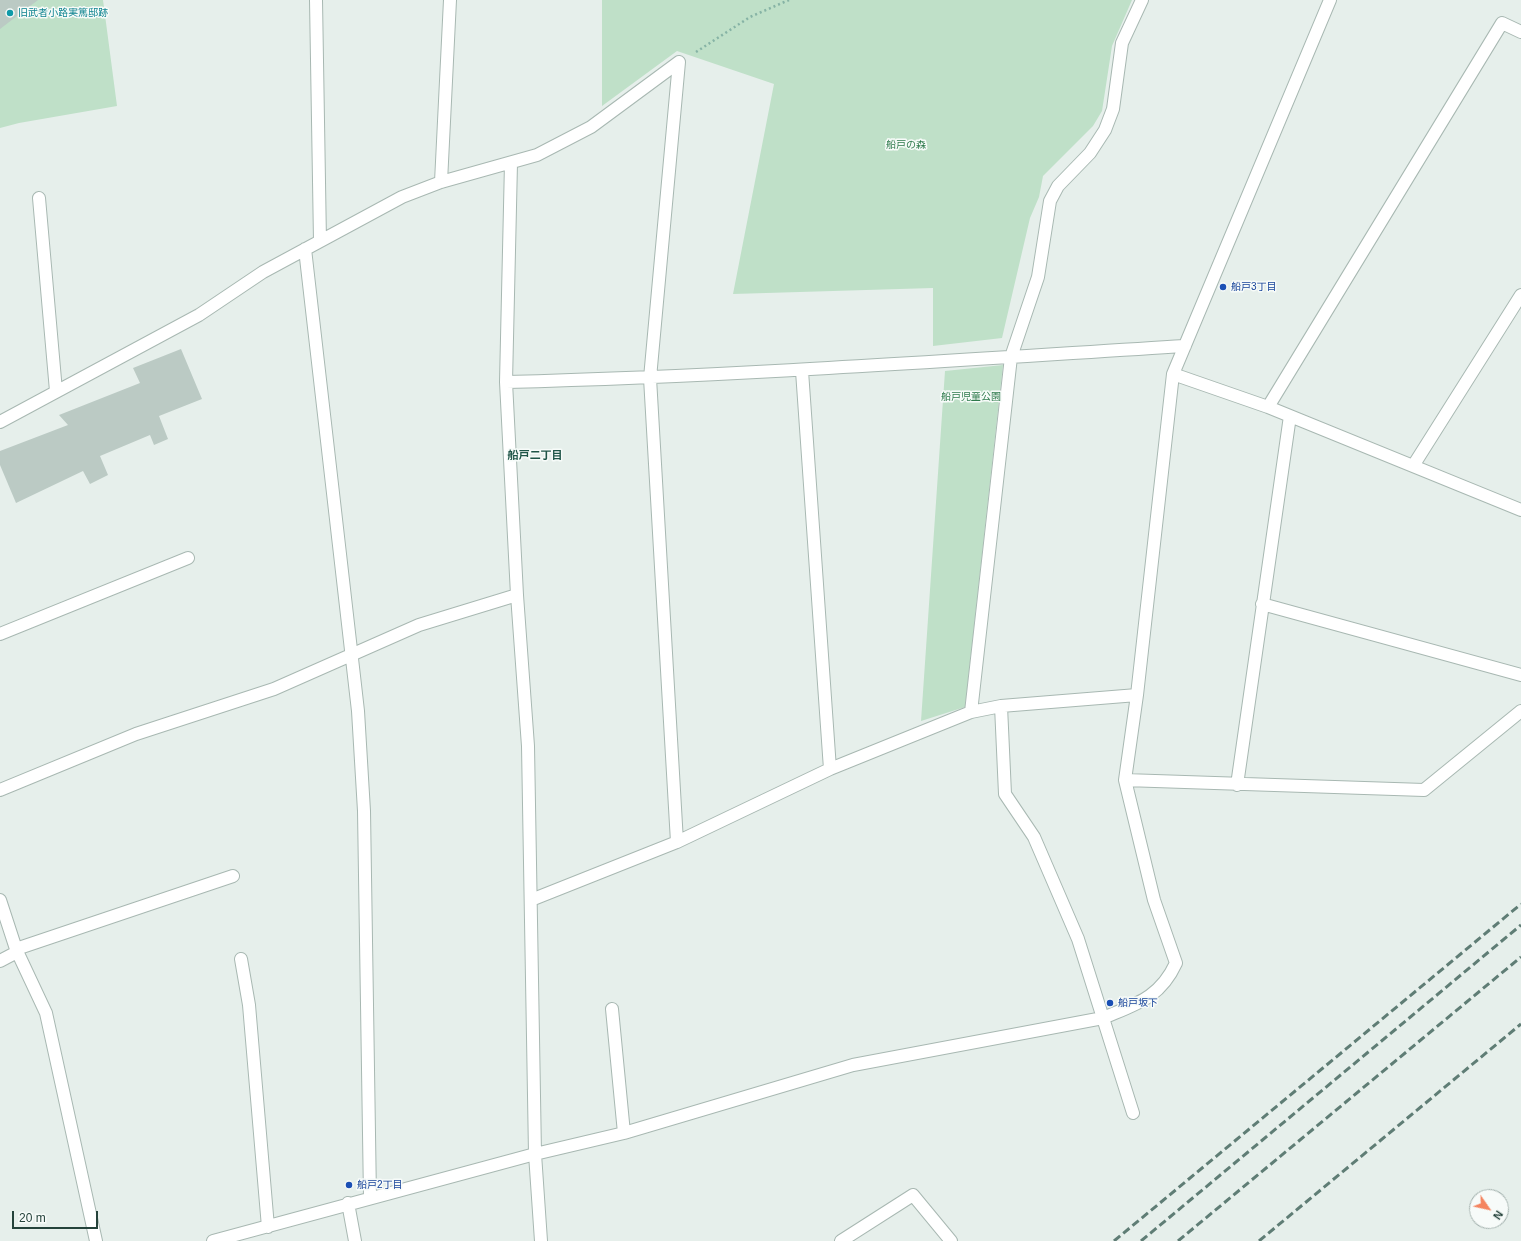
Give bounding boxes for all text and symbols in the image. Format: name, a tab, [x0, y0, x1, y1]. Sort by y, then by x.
place label: 旧武者小路実篤邸跡	[18, 7, 108, 19]
marker: 旧武者小路実篤邸跡	[5, 8, 15, 18]
park label: 船戸の森	[886, 139, 926, 151]
place label: 船戸3丁目	[1231, 281, 1277, 293]
marker: 船戸3丁目	[1218, 282, 1228, 292]
park label: 船戸児童公園	[941, 391, 1001, 403]
district label: 船戸二丁目	[508, 449, 562, 463]
place label: 船戸坂下	[1118, 997, 1158, 1009]
marker: 船戸坂下	[1105, 998, 1115, 1008]
place label: 船戸2丁目	[357, 1179, 403, 1191]
marker: 船戸2丁目	[344, 1180, 354, 1190]
north arrow	[1469, 1189, 1509, 1229]
scale bar	[14, 1203, 100, 1229]
text: N	[1491, 1208, 1505, 1222]
text: 20 m	[19, 1211, 46, 1225]

